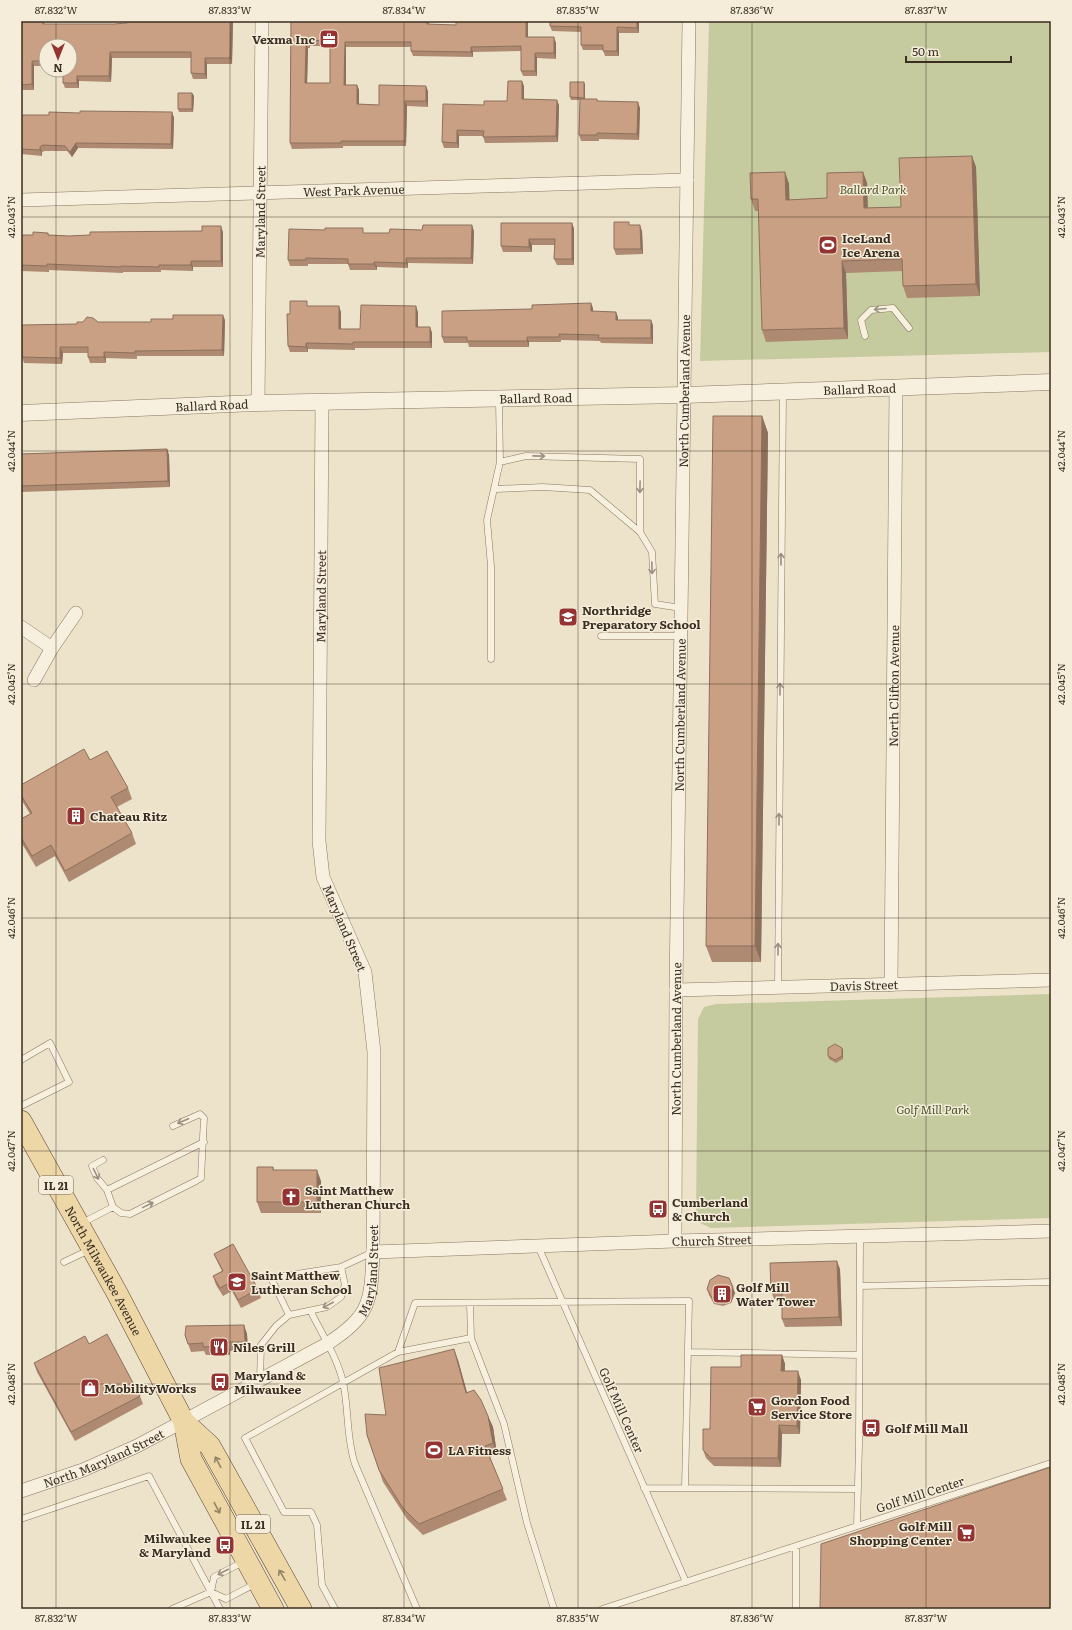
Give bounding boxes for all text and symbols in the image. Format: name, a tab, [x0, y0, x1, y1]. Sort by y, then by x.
text: 87.832°W	[35, 2, 77, 17]
text: 87.833°W	[208, 2, 252, 17]
text: 87.834°W	[382, 2, 426, 17]
text: 87.835°W	[557, 2, 600, 17]
text: 87.836°W	[730, 2, 774, 17]
text: 87.837°W	[905, 2, 947, 17]
office icon: Vexma Inc	[318, 28, 340, 50]
place label: Vexma Inc	[252, 30, 315, 48]
north arrow	[38, 38, 78, 78]
scale bar	[906, 38, 1011, 64]
text: 50 m	[912, 42, 939, 60]
text: N	[53, 61, 63, 77]
street label: Maryland Street	[251, 165, 269, 259]
street label: West Park Avenue	[303, 179, 405, 201]
park label: Ballard Park	[839, 180, 907, 198]
text: 42.043°N	[3, 196, 18, 238]
text: 42.043°N	[1053, 196, 1068, 238]
place label: IceLand Ice Arena	[842, 229, 900, 261]
sports icon: IceLand Ice Arena	[817, 234, 839, 256]
one-way arrow	[874, 306, 887, 313]
street label: North Cumberland Avenue	[674, 314, 694, 468]
street label: Ballard Road	[823, 378, 897, 399]
street label: Ballard Road	[499, 388, 573, 407]
street label: Ballard Road	[175, 394, 249, 415]
text: 42.044°N	[3, 430, 18, 472]
text: 42.044°N	[1053, 430, 1068, 472]
one-way arrow	[532, 453, 545, 460]
one-way arrow	[636, 480, 644, 493]
street label: Maryland Street	[311, 550, 330, 643]
one-way arrow	[777, 553, 785, 566]
one-way arrow	[648, 561, 656, 574]
place label: Northridge Preparatory School	[582, 601, 701, 633]
school or university icon: Northridge Preparatory School	[557, 606, 579, 628]
street label: North Clifton Avenue	[884, 625, 903, 747]
street label: North Cumberland Avenue	[670, 638, 690, 792]
text: 42.045°N	[3, 663, 18, 705]
text: 42.045°N	[1053, 663, 1068, 705]
one-way arrow	[776, 683, 784, 696]
building icon: Chateau Ritz	[65, 805, 87, 827]
place label: Chateau Ritz	[90, 807, 168, 825]
one-way arrow	[775, 813, 783, 826]
street label: Maryland Street	[319, 882, 371, 974]
text: 42.046°N	[3, 897, 18, 939]
text: 42.046°N	[1053, 897, 1068, 939]
one-way arrow	[774, 943, 782, 956]
street label: North Cumberland Avenue	[666, 962, 685, 1116]
street label: Davis Street	[829, 975, 899, 995]
park label: Golf Mill Park	[896, 1100, 970, 1118]
one-way arrow	[178, 1118, 190, 1125]
text: 42.047°N	[3, 1130, 18, 1172]
text: 42.047°N	[1053, 1130, 1068, 1172]
one-way arrow	[93, 1167, 100, 1179]
road number: IL 21	[39, 1176, 73, 1194]
place label: Saint Matthew Lutheran Church	[305, 1181, 410, 1213]
church icon: Saint Matthew Lutheran Church	[280, 1186, 302, 1208]
place label: Cumberland & Church	[672, 1193, 748, 1225]
bus stop icon: Cumberland & Church	[647, 1198, 669, 1220]
one-way arrow	[142, 1201, 154, 1208]
street label: North Milwaukee Avenue	[61, 1203, 146, 1339]
street label: Maryland Street	[353, 1224, 382, 1320]
street label: Church Street	[672, 1230, 752, 1250]
place label: Saint Matthew Lutheran School	[251, 1266, 352, 1298]
school or university icon: Saint Matthew Lutheran School	[226, 1271, 248, 1293]
place label: Golf Mill Water Tower	[736, 1278, 816, 1310]
building icon: Golf Mill Water Tower	[711, 1283, 733, 1305]
one-way arrow	[322, 1302, 334, 1309]
restaurant icon: Niles Grill	[208, 1336, 230, 1358]
place label: Niles Grill	[233, 1338, 296, 1356]
text: 42.048°N	[3, 1363, 18, 1405]
text: 42.048°N	[1053, 1363, 1068, 1405]
street label: Golf Mill Center	[595, 1364, 649, 1456]
place label: Maryland & Milwaukee	[234, 1366, 306, 1398]
bus stop icon: Maryland & Milwaukee	[209, 1371, 231, 1393]
shop icon: MobilityWorks	[79, 1377, 101, 1399]
place label: MobilityWorks	[104, 1379, 196, 1397]
place label: Gordon Food Service Store	[771, 1391, 852, 1423]
supermarket icon: Gordon Food Service Store	[746, 1396, 768, 1418]
bus stop icon: Golf Mill Mall	[860, 1417, 882, 1439]
place label: Golf Mill Mall	[885, 1419, 969, 1437]
street label: North Maryland Street	[41, 1424, 167, 1492]
sports icon: LA Fitness	[423, 1439, 445, 1461]
place label: LA Fitness	[448, 1441, 511, 1459]
one-way arrow	[214, 1456, 222, 1468]
street label: Golf Mill Center	[873, 1471, 967, 1517]
one-way arrow	[214, 1502, 222, 1514]
road number: IL 21	[236, 1515, 270, 1533]
place label: Golf Mill Shopping Center	[850, 1517, 953, 1549]
supermarket icon: Golf Mill Shopping Center	[955, 1522, 977, 1544]
place label: Milwaukee & Maryland	[139, 1529, 211, 1561]
bus stop icon: Milwaukee & Maryland	[214, 1534, 236, 1556]
one-way arrow	[217, 1569, 229, 1576]
one-way arrow	[277, 1569, 285, 1581]
text: 87.832°W	[35, 1610, 77, 1625]
text: 87.833°W	[208, 1610, 252, 1625]
text: 87.834°W	[382, 1610, 426, 1625]
text: 87.835°W	[557, 1610, 600, 1625]
text: 87.836°W	[730, 1610, 774, 1625]
text: 87.837°W	[905, 1610, 947, 1625]

